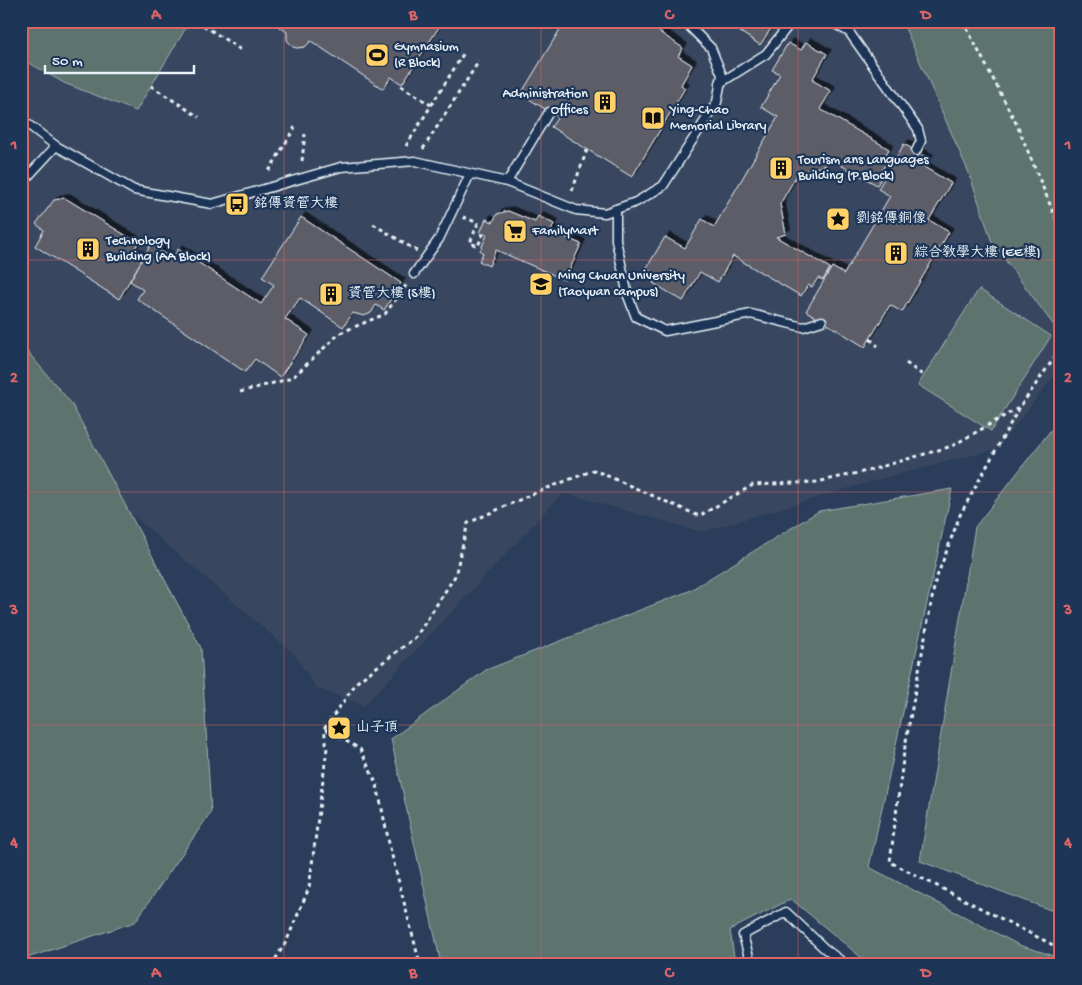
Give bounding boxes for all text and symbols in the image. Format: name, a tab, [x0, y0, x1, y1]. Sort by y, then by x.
text: A	[150, 7, 162, 26]
text: B	[408, 7, 418, 26]
text: C	[664, 7, 675, 26]
text: D	[919, 7, 932, 26]
place label: Gymnasium (R Block)	[394, 39, 459, 72]
scale bar	[45, 42, 194, 74]
sports icon: Gymnasium (R Block)	[364, 42, 390, 68]
text: 50 m	[52, 53, 83, 71]
place label: Administration Offices	[503, 86, 589, 119]
building icon: Administration Offices	[592, 89, 618, 115]
place label: Ying-Chao Memorial Library	[668, 102, 767, 135]
library icon: Ying-Chao Memorial Library	[640, 105, 666, 131]
text: 1	[10, 137, 17, 156]
text: 1	[1064, 137, 1071, 156]
place label: Tourism ans Languages Building (P Block)	[797, 152, 930, 185]
building icon: Tourism ans Languages Building (P Block)	[768, 155, 794, 181]
bus stop icon: 銘傳資管大樓	[224, 191, 250, 217]
place label: 銘傳資管大樓	[254, 196, 338, 213]
place icon: 劉銘傳銅像	[825, 206, 851, 232]
place label: 劉銘傳銅像	[856, 211, 926, 228]
supermarket icon: FamilyMart	[502, 218, 528, 244]
place label: FamilyMart	[531, 223, 599, 240]
place label: Technology Building (AA Block)	[105, 233, 211, 266]
building icon: Technology Building (AA Block)	[75, 236, 101, 262]
building icon: 綜合教學大樓 (EE樓)	[883, 240, 909, 266]
place label: 綜合教學大樓 (EE樓)	[914, 244, 1041, 262]
place label: Ming Chuan University (Taoyuan campus)	[558, 268, 685, 301]
school or university icon: Ming Chuan University (Taoyuan campus)	[528, 271, 554, 297]
building icon: 資管大樓 (S樓)	[318, 281, 344, 307]
place label: 資管大樓 (S樓)	[348, 286, 436, 303]
text: 2	[10, 370, 18, 389]
text: 2	[1064, 370, 1072, 389]
text: 3	[9, 602, 18, 621]
text: 3	[1063, 602, 1072, 621]
place icon: 山子頂	[326, 715, 352, 741]
place label: 山子頂	[356, 720, 398, 737]
text: 4	[9, 835, 18, 854]
text: 4	[1063, 835, 1072, 854]
text: A	[150, 965, 162, 984]
text: B	[408, 965, 418, 984]
text: C	[664, 965, 675, 984]
text: D	[919, 965, 932, 984]

